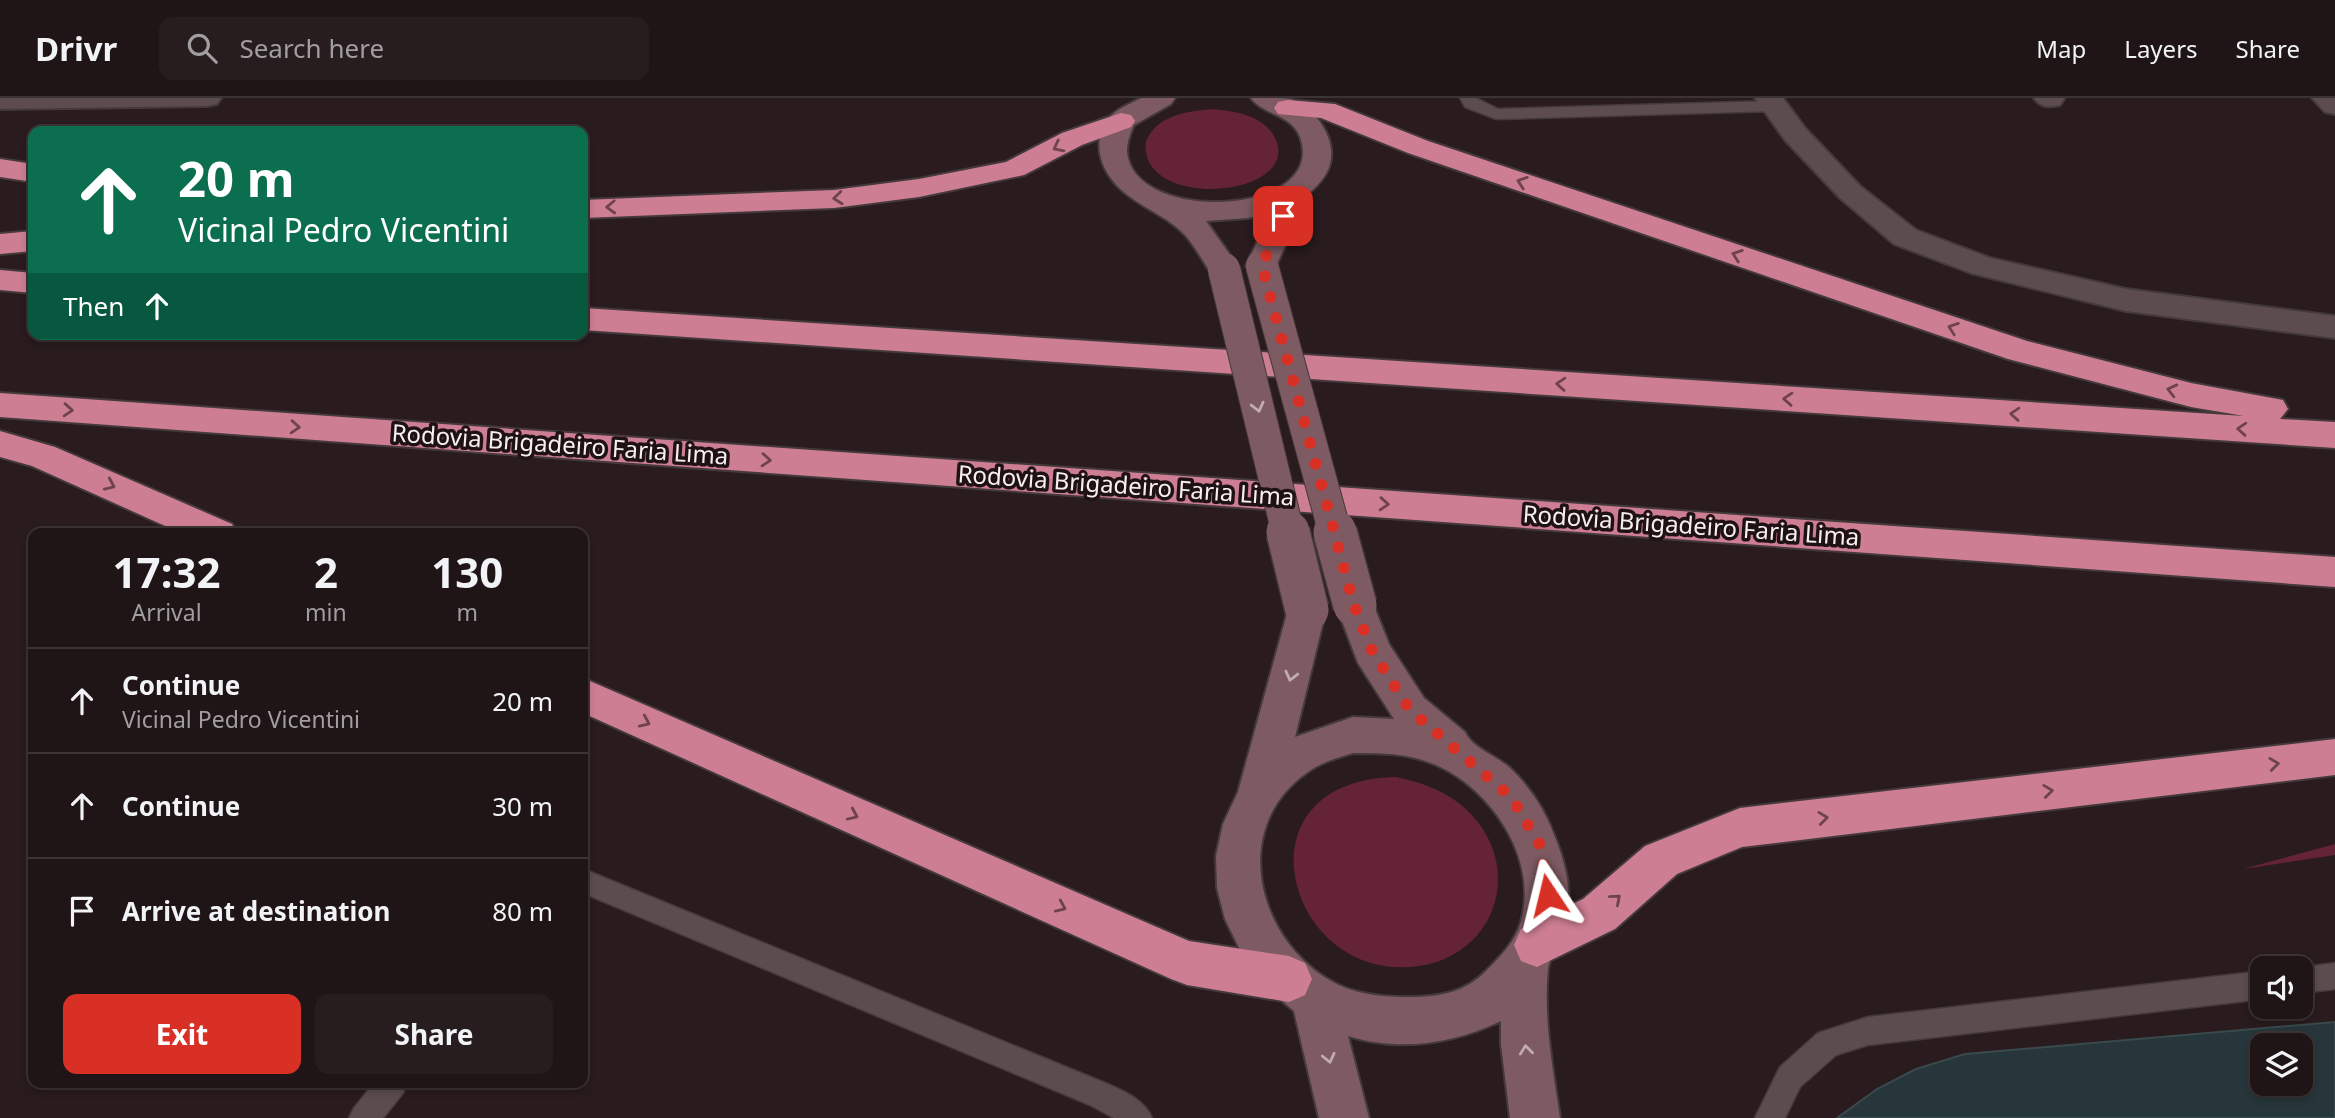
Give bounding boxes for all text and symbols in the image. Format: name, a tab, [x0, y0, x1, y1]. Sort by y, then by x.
search box	[159, 17, 649, 80]
text: Drivr	[35, 26, 117, 71]
icon: search	[183, 29, 221, 67]
text: Search here	[239, 30, 384, 66]
text: Map	[2036, 32, 2086, 65]
text: Layers	[2124, 32, 2198, 65]
text: Share	[2236, 32, 2300, 65]
one-way arrow	[1053, 138, 1065, 152]
text: 20 m	[178, 145, 295, 211]
icon: ahead	[63, 154, 154, 245]
one-way arrow	[1516, 176, 1528, 190]
pin	[1253, 186, 1313, 246]
one-way arrow	[833, 190, 844, 205]
icon: arrive	[1264, 197, 1302, 235]
one-way arrow	[605, 200, 616, 215]
text: Vicinal Pedro Vicentini	[178, 208, 509, 251]
one-way arrow	[1732, 249, 1744, 263]
icon: ahead	[138, 287, 176, 325]
text: Then	[63, 288, 124, 324]
one-way arrow	[1947, 322, 1959, 336]
one-way arrow	[1556, 376, 1567, 391]
one-way arrow	[2166, 384, 2178, 398]
one-way arrow	[1783, 391, 1794, 406]
one-way arrow	[1250, 401, 1264, 413]
one-way arrow	[63, 402, 74, 417]
one-way arrow	[2010, 406, 2021, 421]
street label: Rodovia Brigadeiro Faria Lima	[391, 415, 730, 472]
one-way arrow	[290, 419, 301, 434]
one-way arrow	[2237, 421, 2248, 436]
one-way arrow	[761, 452, 772, 467]
street label: Rodovia Brigadeiro Faria Lima	[957, 456, 1296, 513]
one-way arrow	[102, 477, 115, 491]
street label: Rodovia Brigadeiro Faria Lima	[1522, 496, 1861, 553]
one-way arrow	[1379, 497, 1390, 512]
text: 17:32	[113, 543, 220, 600]
text: 2	[314, 543, 338, 600]
text: 130	[431, 543, 503, 600]
text: Arrival	[131, 596, 202, 628]
text: min	[305, 596, 347, 628]
text: m	[457, 596, 478, 628]
text: Continue	[122, 667, 240, 703]
one-way arrow	[1285, 670, 1299, 682]
icon: ahead	[63, 682, 101, 720]
text: 20 m	[492, 683, 553, 719]
text: Vicinal Pedro Vicentini	[122, 703, 360, 735]
one-way arrow	[638, 714, 650, 728]
one-way arrow	[2268, 757, 2280, 772]
one-way arrow	[2043, 784, 2054, 799]
icon: ahead	[63, 787, 101, 825]
text: Continue	[122, 788, 240, 824]
text: 30 m	[492, 788, 553, 824]
one-way arrow	[846, 807, 858, 821]
one-way arrow	[1817, 811, 1828, 826]
position arrow	[1511, 858, 1585, 932]
icon: arrive	[63, 892, 101, 930]
text: Arrive at destination	[122, 893, 391, 929]
text: 80 m	[492, 893, 553, 929]
one-way arrow	[1608, 895, 1621, 907]
one-way arrow	[1054, 899, 1066, 913]
map controls	[2250, 956, 2313, 1096]
button: sound	[2250, 956, 2313, 1019]
button: Exit	[63, 994, 301, 1074]
button: Share	[315, 994, 553, 1074]
button: layers	[2250, 1033, 2313, 1096]
one-way arrow	[1519, 1045, 1534, 1056]
one-way arrow	[1320, 1052, 1335, 1064]

